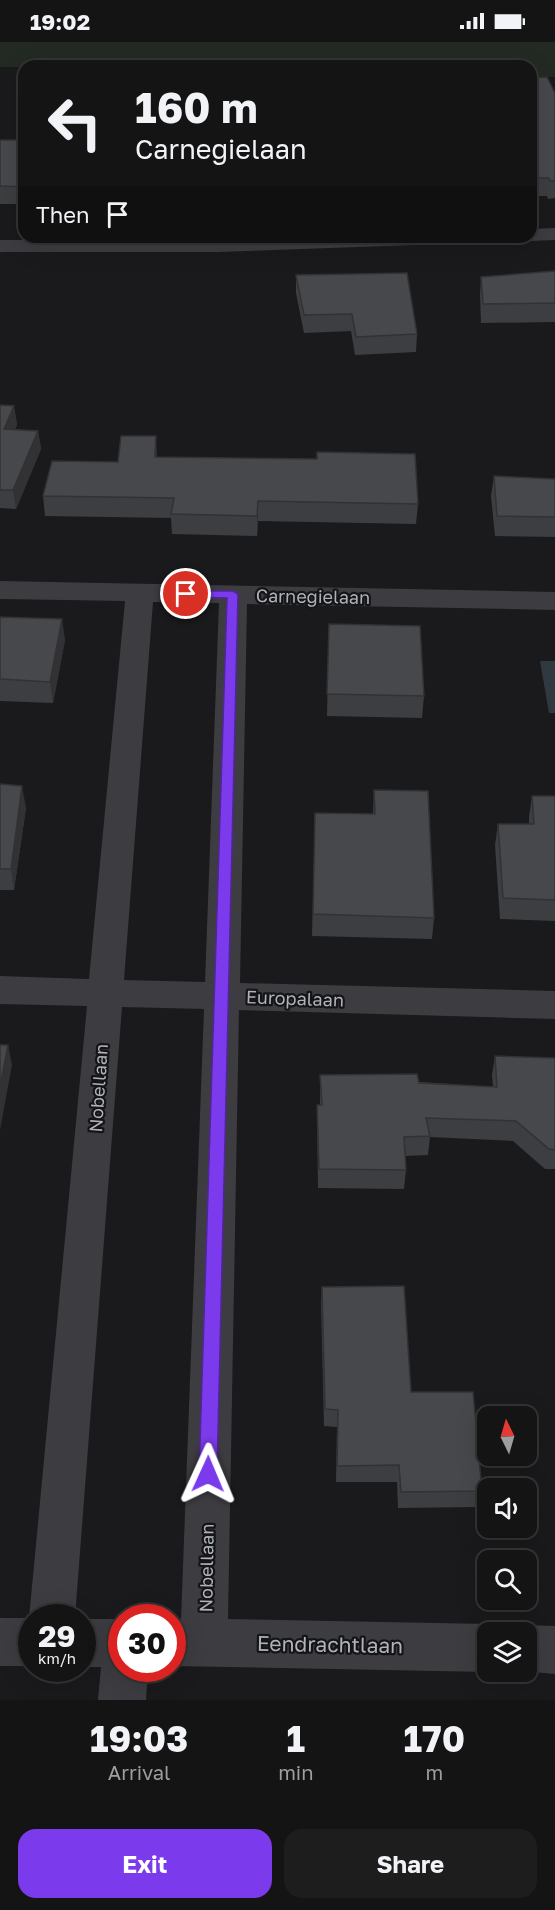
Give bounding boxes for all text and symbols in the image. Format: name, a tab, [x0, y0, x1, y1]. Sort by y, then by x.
text: 19:02	[30, 8, 90, 35]
text: 160 m	[135, 82, 258, 132]
icon: left	[36, 84, 114, 162]
text: Carnegielaan	[135, 133, 307, 165]
icon: arrive	[101, 198, 134, 231]
text: Then	[36, 201, 89, 228]
pin	[160, 568, 211, 619]
icon: arrive	[169, 577, 202, 610]
street label: Carnegielaan	[256, 584, 370, 608]
street label: Europalaan	[246, 985, 344, 1011]
street label: Nobellaan	[84, 1043, 112, 1133]
north arrow	[477, 1406, 537, 1466]
map controls	[477, 1406, 537, 1682]
position arrow	[176, 1442, 240, 1506]
button: sound	[477, 1478, 537, 1538]
street label: Nobellaan	[194, 1523, 218, 1613]
button: search	[477, 1550, 537, 1610]
speed limit sign: 30	[108, 1604, 186, 1682]
text: 29	[38, 1618, 76, 1654]
button: layers	[477, 1622, 537, 1682]
street label: Eendrachtlaan	[257, 1630, 403, 1658]
text: km/h	[38, 1649, 76, 1667]
text: 19:03	[90, 1717, 188, 1760]
text: 1	[287, 1717, 305, 1760]
text: 170	[403, 1717, 465, 1760]
text: Arrival	[108, 1760, 170, 1784]
text: min	[278, 1760, 314, 1784]
text: m	[425, 1760, 443, 1784]
button: Exit	[18, 1829, 272, 1898]
button: Share	[284, 1829, 537, 1898]

